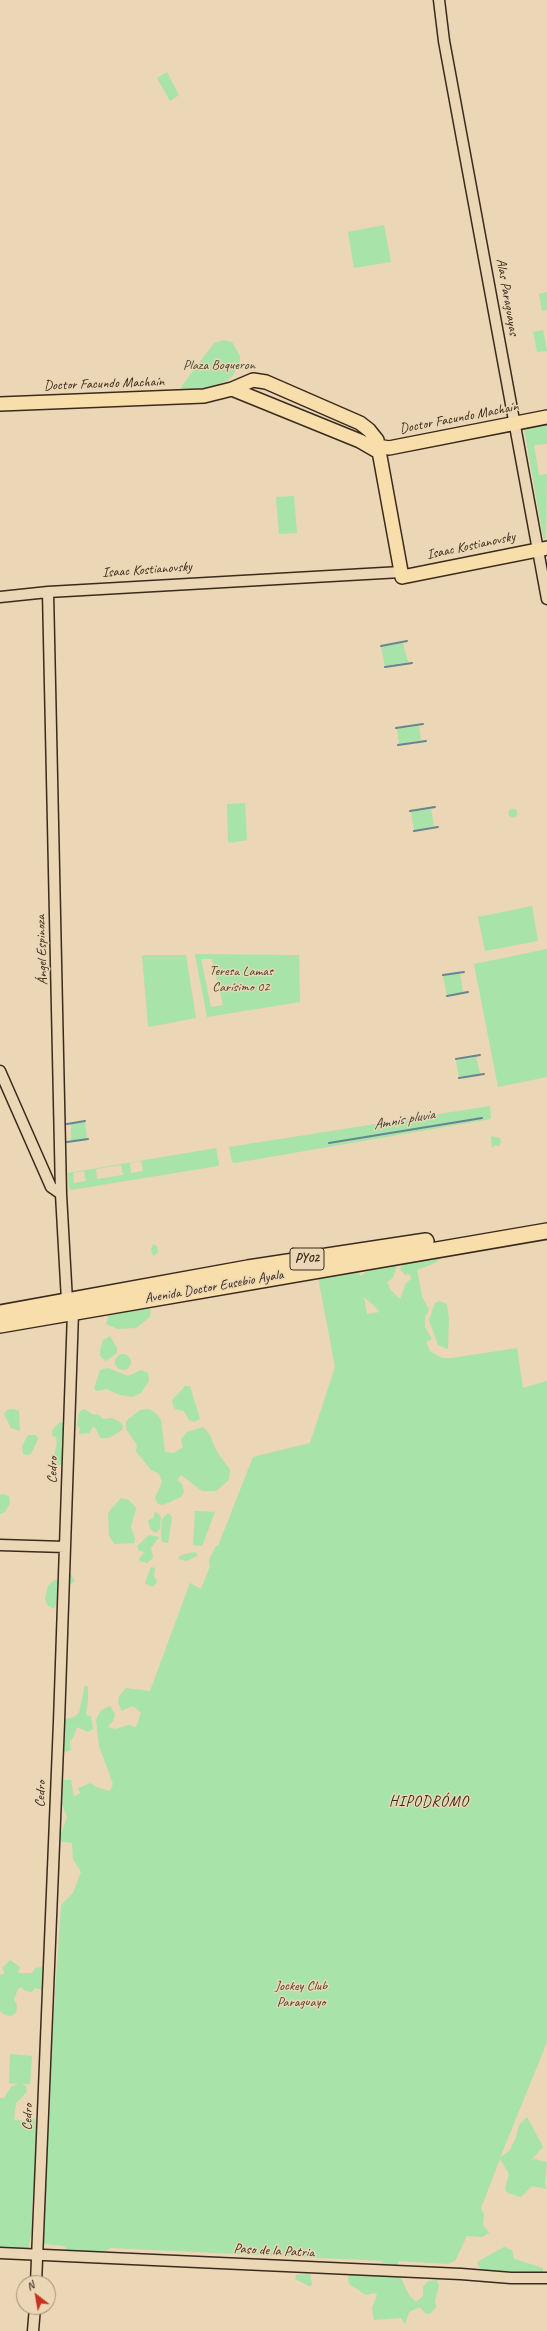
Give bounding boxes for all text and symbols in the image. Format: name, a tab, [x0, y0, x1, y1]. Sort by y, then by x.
street label: Alas Paraguayas	[492, 257, 522, 337]
park label: Plaza Boqueron	[183, 357, 255, 373]
street label: Doctor Facundo Machaín	[43, 374, 165, 394]
street label: Doctor Facundo Machaín	[398, 398, 520, 438]
street label: Isaac Kostianovsky	[425, 528, 517, 564]
street label: Isaac Kostianovsky	[102, 558, 192, 582]
street label: Ángel Espinoza	[32, 915, 52, 985]
park label: Teresa Lamas Carísimo 02	[209, 963, 273, 996]
water label: Amnis pluvia	[372, 1106, 436, 1134]
road number: PY02	[290, 1248, 324, 1270]
street label: Avenida Doctor Eusebio Ayala	[143, 1267, 285, 1307]
street label: Cedro	[44, 1456, 62, 1484]
street label: Cedro	[32, 1780, 50, 1808]
district label: HIPODRÓMO	[389, 1793, 469, 1811]
park label: Jockey Club Paraguayo	[275, 1978, 327, 2010]
street label: Cedro	[19, 2103, 37, 2131]
street label: Paso de la Patria	[233, 2241, 315, 2261]
north arrow	[16, 2275, 56, 2315]
text: N	[24, 2278, 37, 2293]

